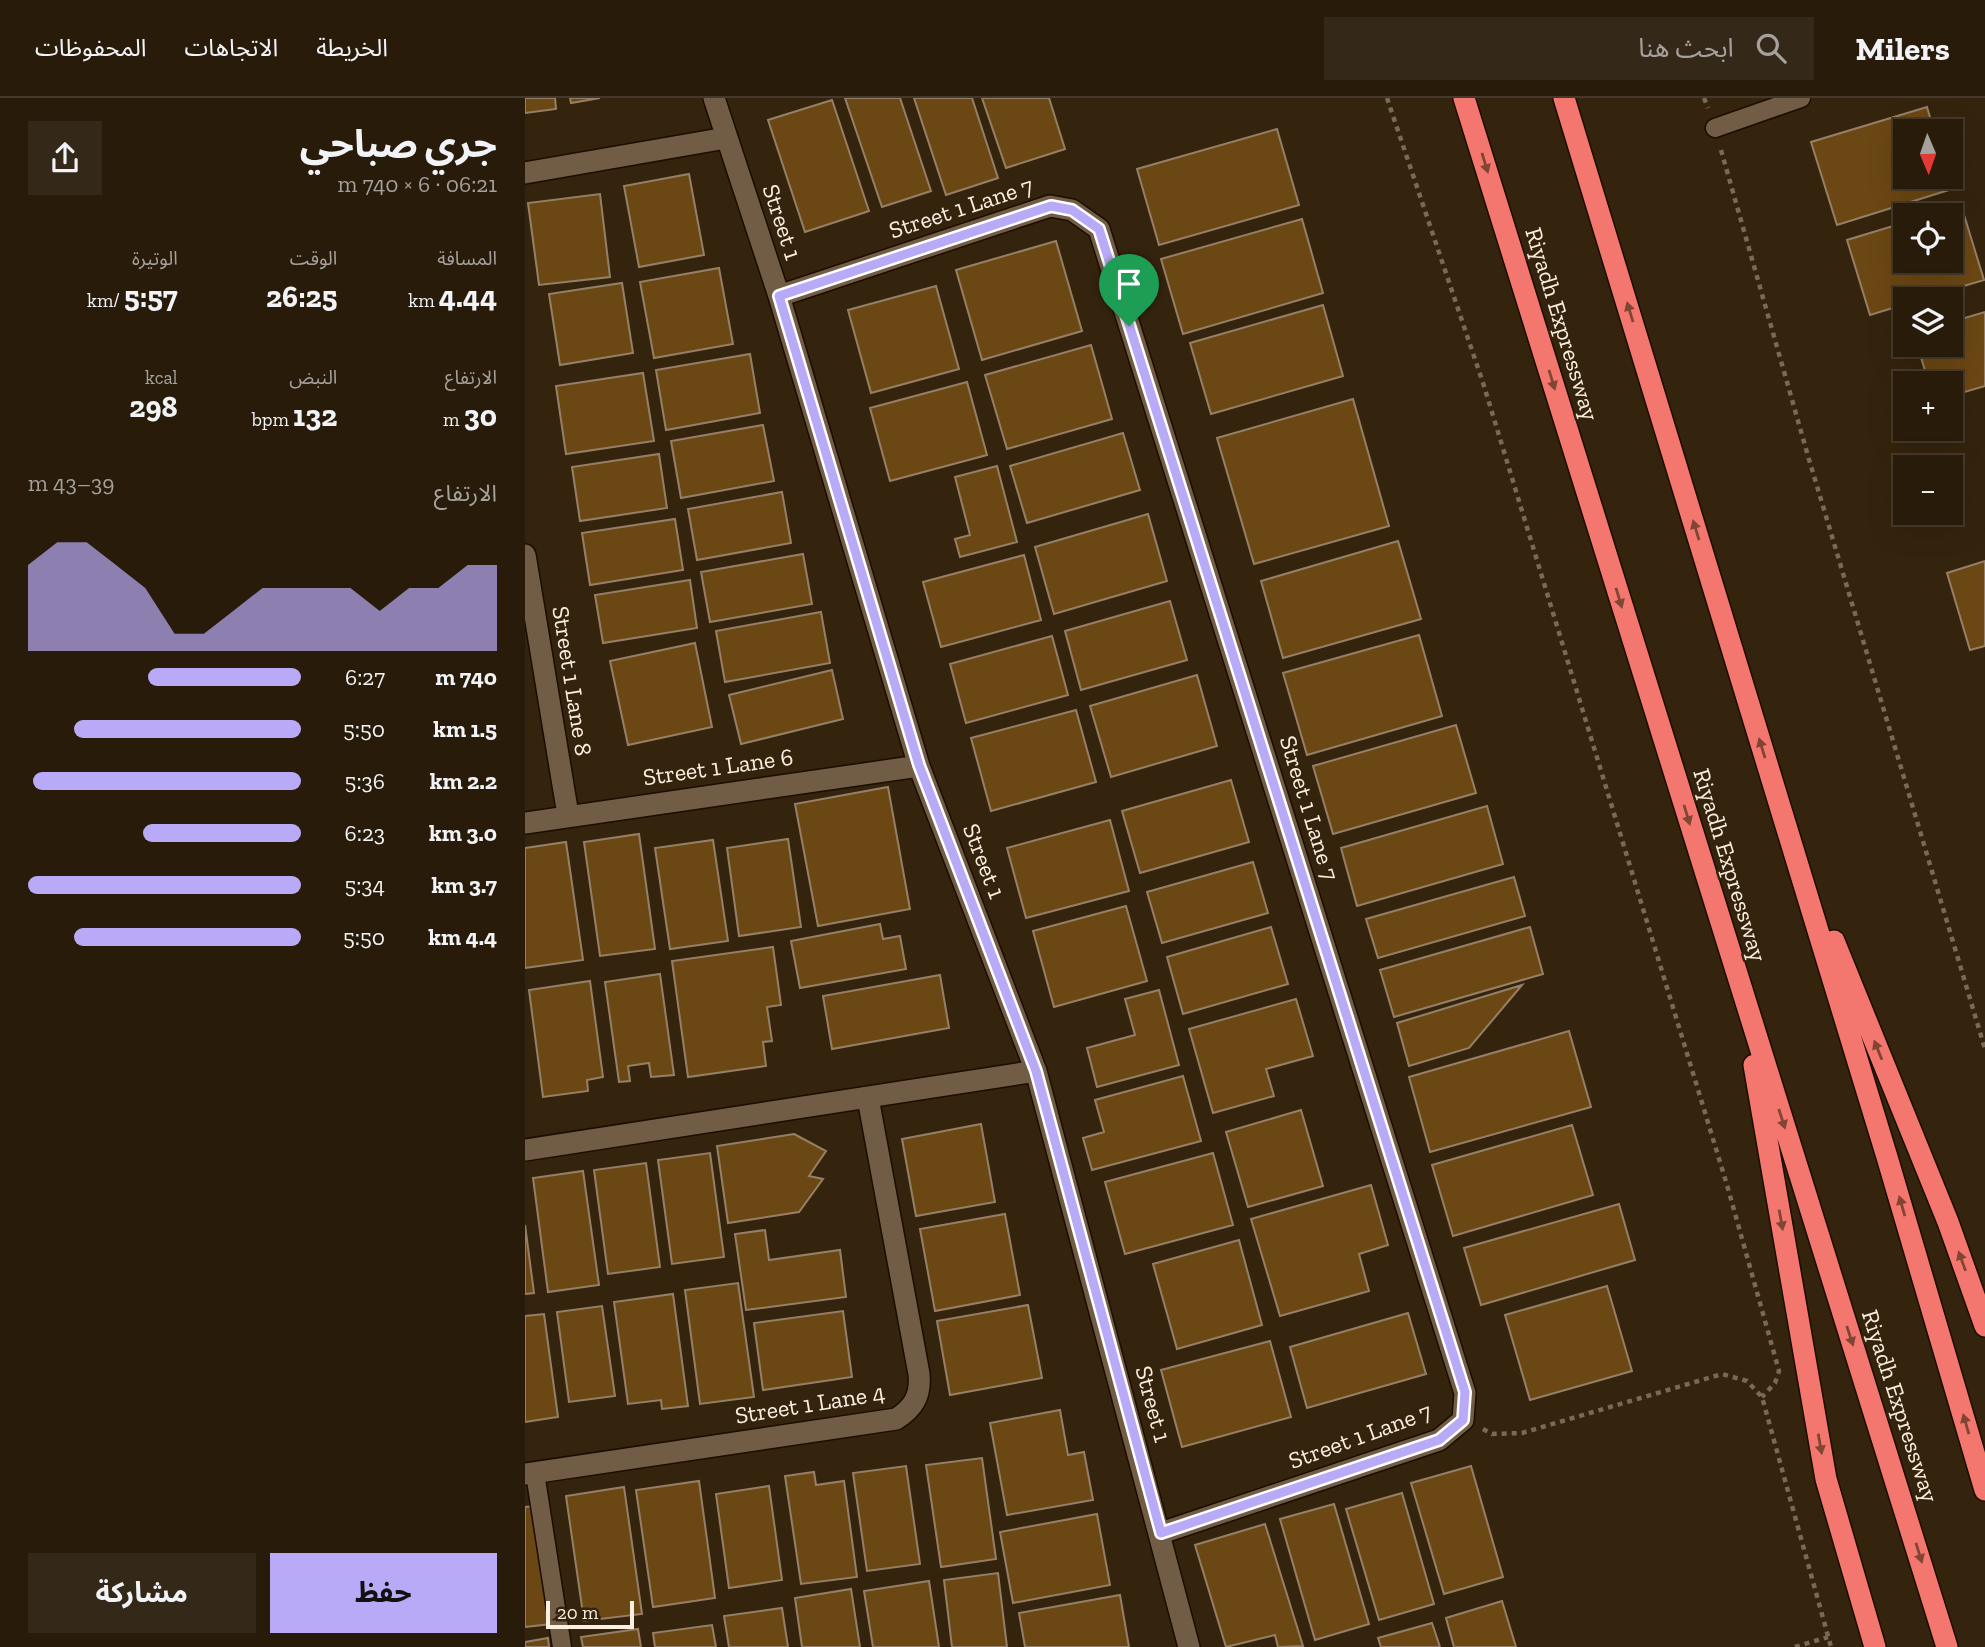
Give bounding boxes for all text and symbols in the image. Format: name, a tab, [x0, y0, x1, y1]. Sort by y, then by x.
search box	[1324, 17, 1814, 80]
icon: search	[1752, 29, 1790, 67]
text: Milers	[1856, 29, 1950, 68]
text: ابحث هنا	[1638, 32, 1734, 64]
text: المحفوظات	[35, 33, 146, 62]
text: الاتجاهات	[184, 33, 278, 62]
text: الخريطة	[316, 33, 388, 62]
north arrow	[1893, 119, 1963, 189]
map controls	[1893, 119, 1963, 525]
button: share	[28, 121, 102, 195]
text: جري صباحي	[300, 121, 497, 167]
one-way arrow	[1480, 153, 1490, 174]
text: 06:21 · 6 × 740 m	[338, 170, 497, 198]
street label: Street 1 Lane 7	[885, 171, 1037, 244]
street label: Street 1	[757, 180, 808, 263]
button: locate	[1893, 203, 1963, 273]
street label: Riyadh Expressway	[1519, 224, 1606, 425]
text: الوتيرة	[132, 247, 178, 270]
text: الوقت	[290, 247, 337, 270]
text: المسافة	[437, 247, 497, 270]
pin	[1099, 254, 1159, 326]
icon: arrive	[1110, 265, 1148, 303]
text: 5:57	[124, 279, 178, 315]
text: 26:25	[266, 279, 337, 315]
text: 4.44	[439, 279, 497, 315]
button: layers	[1893, 287, 1963, 357]
text: /km	[87, 289, 124, 312]
text: km	[408, 289, 439, 312]
one-way arrow	[1624, 302, 1634, 323]
text: kcal	[145, 366, 178, 389]
text: النبض	[289, 366, 337, 389]
text: الارتفاع	[445, 366, 497, 389]
one-way arrow	[1547, 370, 1558, 391]
button: +	[1893, 371, 1963, 441]
text: 298	[129, 389, 178, 425]
text: 132	[293, 398, 337, 434]
text: 30	[464, 398, 497, 434]
text: bpm	[252, 408, 293, 431]
text: m	[443, 408, 464, 431]
button: −	[1893, 455, 1963, 525]
text: 39–43 m	[28, 469, 115, 497]
text: الارتفاع	[434, 479, 497, 507]
one-way arrow	[1691, 519, 1701, 540]
one-way arrow	[1615, 587, 1625, 608]
street label: Street 1 Lane 8	[546, 604, 599, 758]
text: 6:27	[345, 663, 385, 691]
text: 740 m	[435, 663, 497, 691]
text: 5:50	[343, 715, 385, 743]
text: 1.5 km	[433, 715, 497, 743]
street label: Street 1 Lane 7	[1274, 732, 1345, 884]
one-way arrow	[1757, 737, 1767, 758]
street label: Street 1 Lane 6	[641, 742, 795, 791]
street label: Riyadh Expressway	[1687, 765, 1774, 966]
text: 5:36	[345, 767, 385, 795]
text: 2.2 km	[430, 767, 497, 795]
one-way arrow	[1682, 805, 1693, 826]
text: 6:23	[345, 819, 385, 847]
text: 3.0 km	[429, 819, 497, 847]
street label: Street 1	[957, 819, 1012, 902]
text: 5:34	[344, 871, 385, 899]
text: 3.7 km	[432, 871, 497, 899]
text: 5:50	[343, 923, 385, 951]
text: 4.4 km	[428, 923, 497, 951]
one-way arrow	[1873, 1039, 1884, 1060]
one-way arrow	[1777, 1109, 1788, 1130]
one-way arrow	[1896, 1195, 1906, 1216]
one-way arrow	[1776, 1209, 1787, 1231]
one-way arrow	[1956, 1251, 1967, 1272]
street label: Riyadh Expressway	[1856, 1306, 1945, 1506]
one-way arrow	[1846, 1326, 1856, 1347]
street label: Street 1	[1129, 1362, 1178, 1445]
street label: Street 1 Lane 4	[733, 1377, 887, 1430]
street label: Street 1 Lane 7	[1284, 1396, 1435, 1475]
one-way arrow	[1960, 1413, 1970, 1434]
one-way arrow	[1815, 1433, 1826, 1455]
one-way arrow	[1914, 1543, 1924, 1564]
button: مشاركة	[28, 1553, 256, 1633]
button: حفظ	[270, 1553, 497, 1633]
scale bar	[546, 1598, 633, 1630]
text: 20 m	[557, 1601, 598, 1624]

